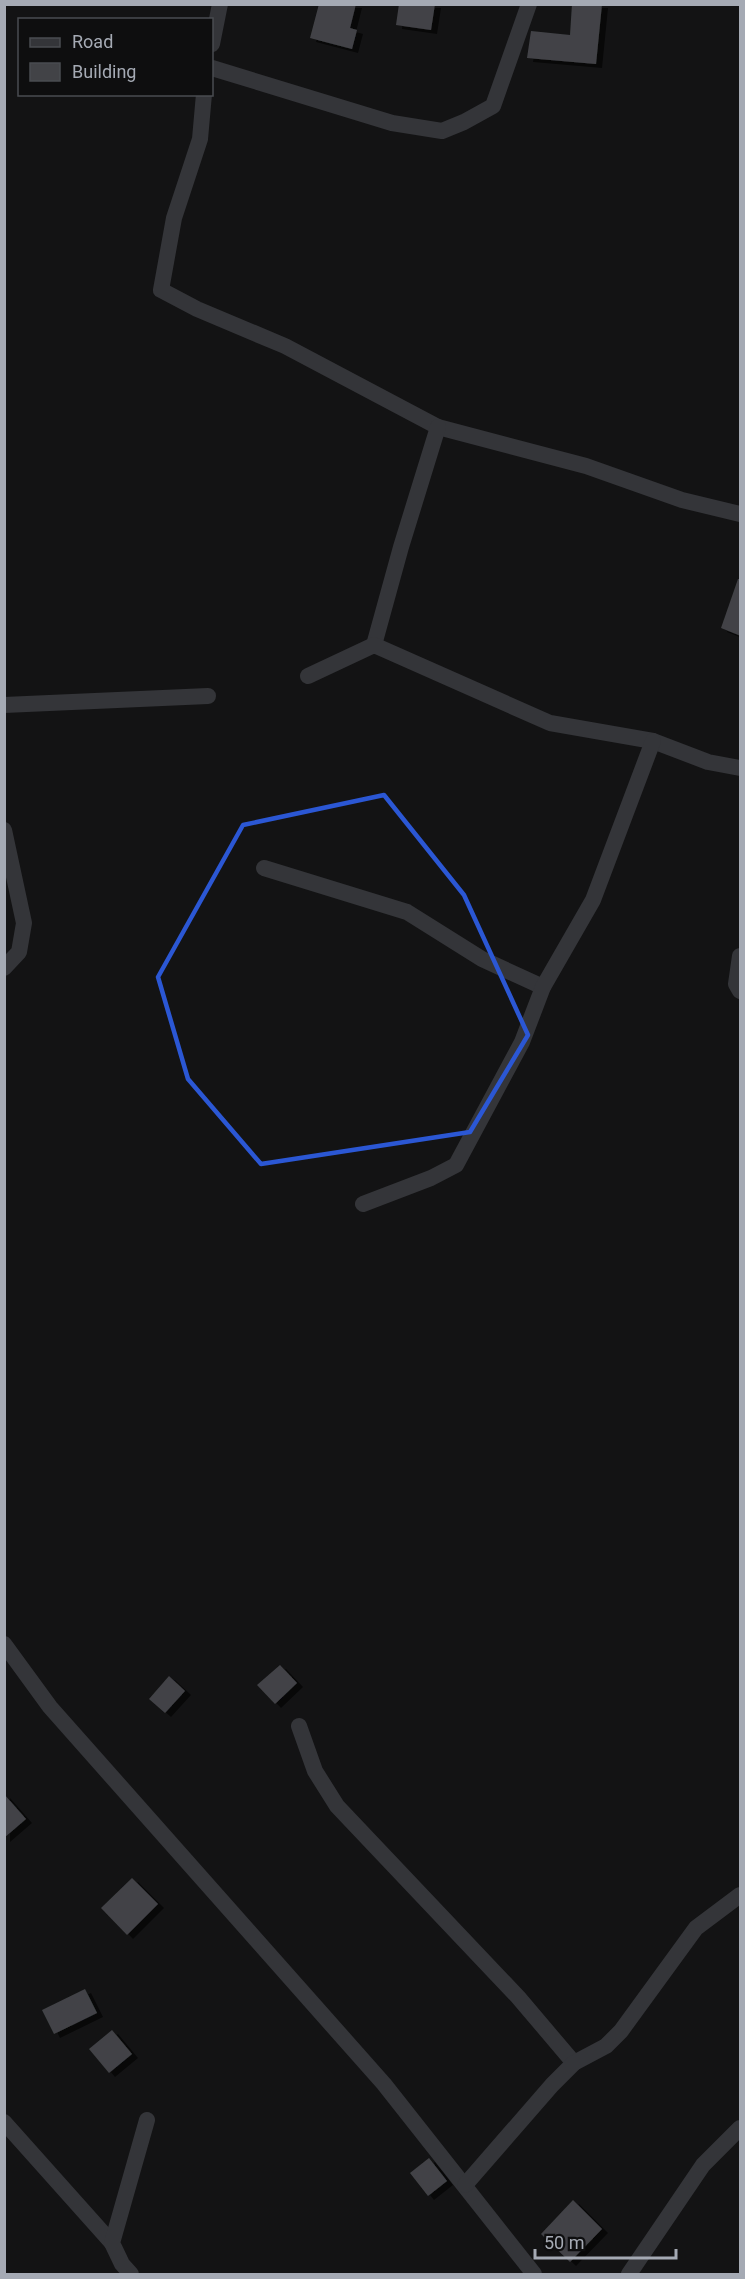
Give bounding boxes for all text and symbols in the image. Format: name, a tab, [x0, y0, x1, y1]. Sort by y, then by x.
legend	[18, 18, 213, 96]
text: Road	[72, 31, 113, 52]
text: Building	[72, 61, 136, 82]
scale bar	[535, 2222, 676, 2260]
text: 50 m	[544, 2232, 584, 2253]

